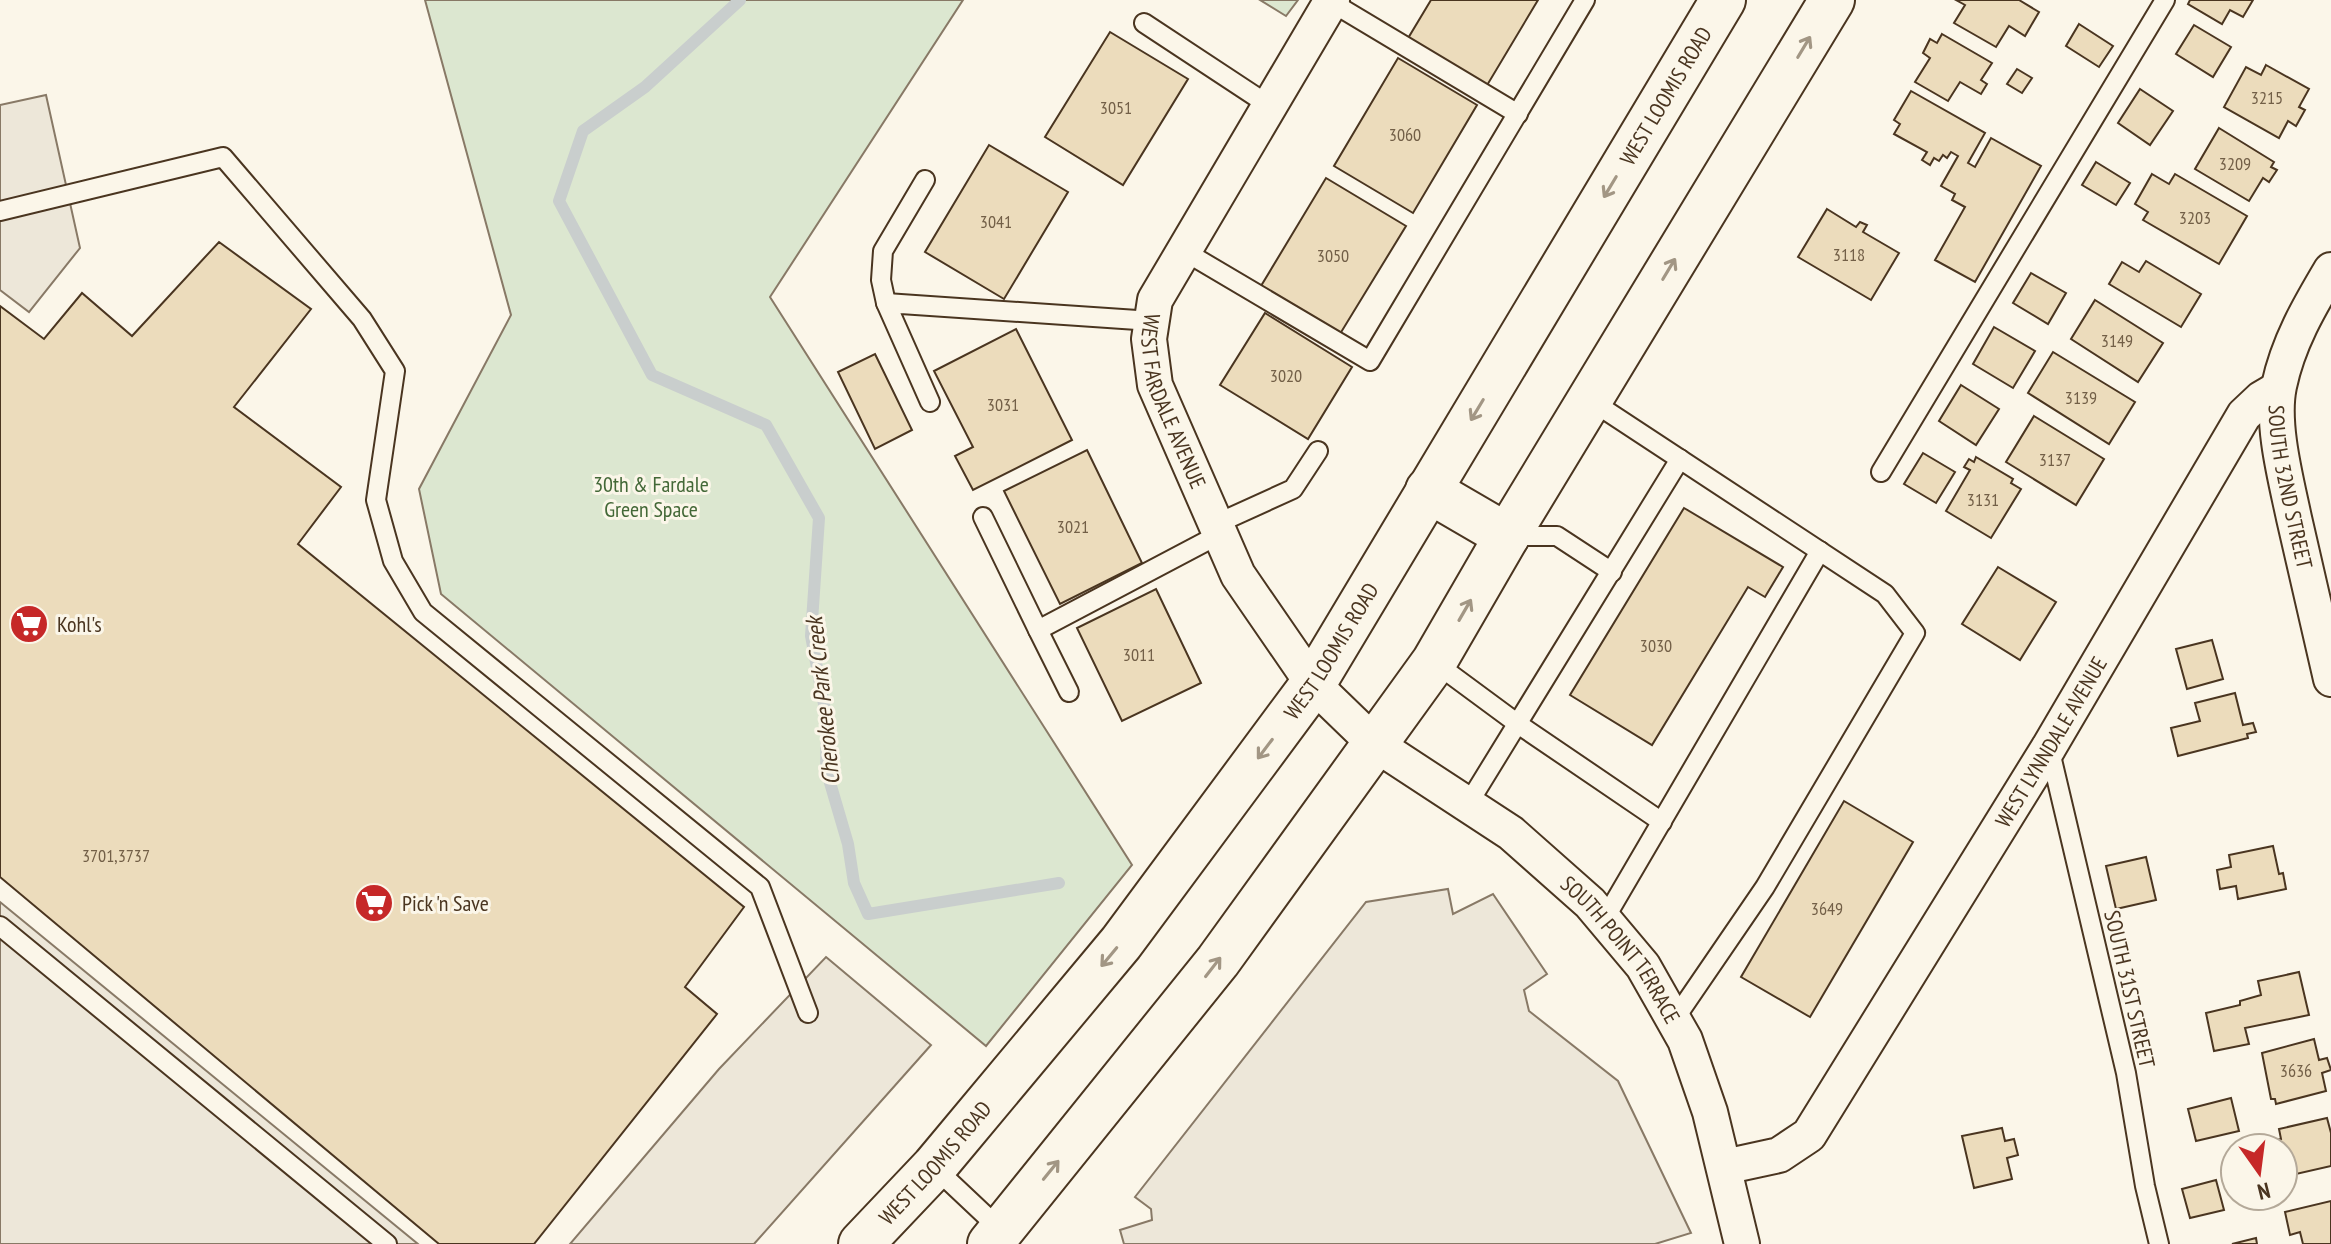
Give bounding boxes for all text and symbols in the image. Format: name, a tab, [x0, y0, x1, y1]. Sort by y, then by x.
street label: WEST LOOMIS ROAD	[1613, 22, 1718, 170]
one-way arrow	[1796, 36, 1812, 59]
house number: 3215	[2251, 86, 2283, 109]
house number: 3051	[1100, 96, 1132, 119]
house number: 3060	[1389, 123, 1421, 146]
house number: 3209	[2219, 152, 2251, 175]
one-way arrow	[1602, 175, 1618, 198]
house number: 3203	[2179, 206, 2211, 229]
house number: 3041	[980, 210, 1012, 233]
house number: 3118	[1833, 243, 1865, 266]
house number: 3050	[1317, 244, 1349, 267]
one-way arrow	[1661, 258, 1677, 281]
street label: WEST FARDALE AVENUE	[1135, 312, 1213, 493]
house number: 3149	[2101, 329, 2133, 352]
house number: 3020	[1270, 364, 1302, 387]
house number: 3139	[2065, 386, 2097, 409]
house number: 3031	[987, 393, 1019, 416]
one-way arrow	[1469, 398, 1485, 421]
street label: SOUTH 32ND STREET	[2263, 405, 2319, 572]
house number: 3137	[2039, 448, 2071, 471]
park label: 30th & Fardale Green Space	[593, 470, 709, 523]
house number: 3131	[1967, 488, 1999, 511]
house number: 3021	[1057, 515, 1089, 538]
street label: WEST LOOMIS ROAD	[1278, 577, 1385, 725]
one-way arrow	[1458, 598, 1473, 622]
supermarket icon: Kohl's	[8, 603, 50, 645]
place label: Kohl's	[57, 610, 102, 638]
water label: Cherokee Park Creek	[798, 613, 847, 786]
house number: 3030	[1640, 634, 1672, 657]
house number: 3011	[1123, 643, 1155, 666]
street label: WEST LYNNDALE AVENUE	[1989, 651, 2113, 832]
one-way arrow	[1256, 737, 1273, 759]
house number: 3701,3737	[82, 844, 150, 867]
street label: SOUTH POINT TERRACE	[1555, 870, 1687, 1028]
supermarket icon: Pick 'n Save	[353, 882, 395, 924]
place label: Pick 'n Save	[402, 889, 489, 917]
house number: 3649	[1811, 897, 1843, 920]
street label: SOUTH 31ST STREET	[2098, 908, 2162, 1071]
one-way arrow	[1100, 946, 1118, 967]
one-way arrow	[1205, 957, 1222, 978]
house number: 3636	[2280, 1059, 2312, 1082]
street label: WEST LOOMIS ROAD	[873, 1095, 997, 1231]
north arrow	[2219, 1132, 2299, 1212]
one-way arrow	[1042, 1161, 1060, 1181]
text: N	[2255, 1176, 2273, 1206]

